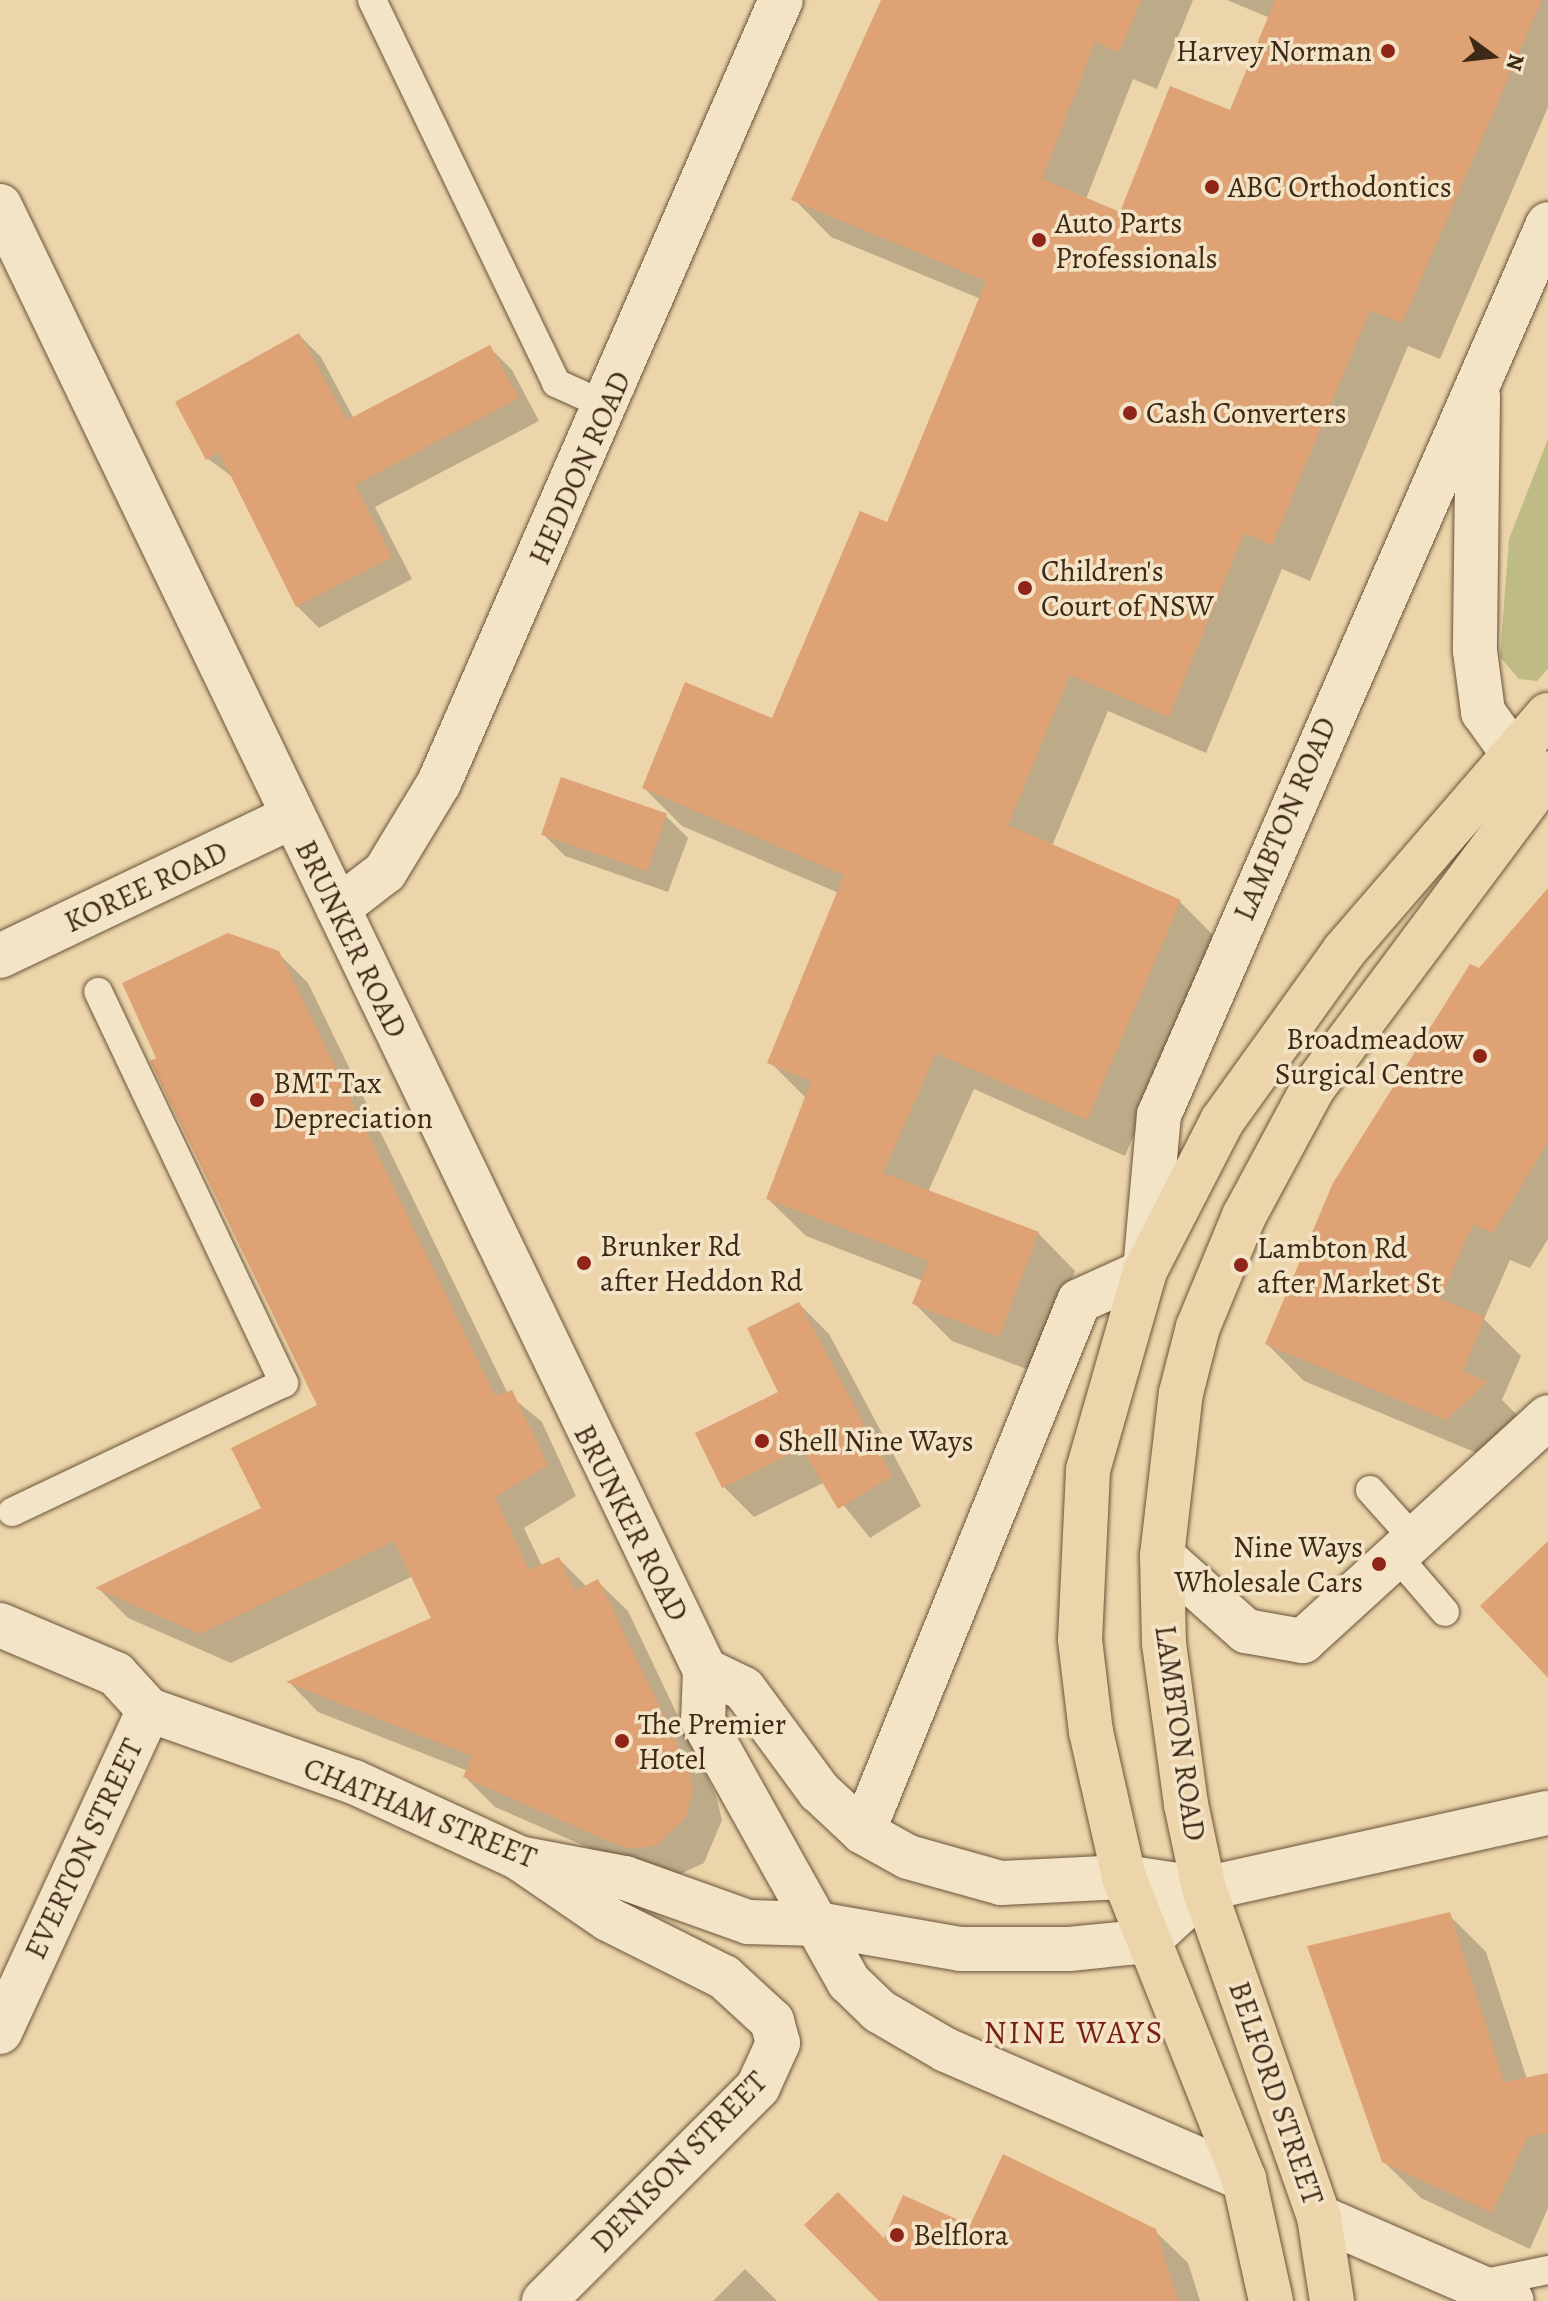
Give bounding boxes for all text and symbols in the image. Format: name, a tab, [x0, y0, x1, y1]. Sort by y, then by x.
north arrow	[1452, 16, 1532, 96]
place label: Harvey Norman	[1176, 33, 1372, 69]
marker: Harvey Norman	[1379, 42, 1397, 60]
text: N	[1499, 51, 1532, 74]
place label: ABC Orthodontics	[1228, 169, 1452, 205]
marker: ABC Orthodontics	[1203, 178, 1221, 196]
place label: Auto Parts Professionals	[1055, 205, 1217, 276]
marker: Auto Parts Professionals	[1030, 231, 1048, 249]
street label: HEDDON ROAD	[521, 366, 639, 570]
place label: Cash Converters	[1146, 395, 1346, 431]
marker: Cash Converters	[1121, 404, 1139, 422]
place label: Children's Court of NSW	[1041, 553, 1214, 624]
marker: Children's Court of NSW	[1016, 579, 1034, 597]
street label: LAMBTON ROAD	[1226, 712, 1344, 926]
street label: KOREE ROAD	[59, 834, 233, 940]
street label: BRUNKER ROAD	[288, 834, 414, 1044]
place label: Broadmeadow Surgical Centre	[1275, 1021, 1464, 1092]
marker: Broadmeadow Surgical Centre	[1471, 1047, 1489, 1065]
place label: BMT Tax Depreciation	[273, 1065, 433, 1136]
marker: BMT Tax Depreciation	[248, 1091, 266, 1109]
place label: Brunker Rd after Heddon Rd	[600, 1228, 803, 1298]
place label: Lambton Rd after Market St	[1257, 1230, 1441, 1300]
marker: Brunker Rd after Heddon Rd	[575, 1254, 593, 1272]
marker: Lambton Rd after Market St	[1232, 1256, 1250, 1274]
street label: BRUNKER ROAD	[566, 1419, 696, 1627]
place label: Shell Nine Ways	[778, 1423, 974, 1459]
marker: Shell Nine Ways	[753, 1432, 771, 1450]
place label: Nine Ways Wholesale Cars	[1175, 1529, 1363, 1600]
marker: Nine Ways Wholesale Cars	[1370, 1555, 1388, 1573]
street label: LAMBTON ROAD	[1147, 1623, 1213, 1843]
place label: The Premier Hotel	[638, 1706, 786, 1776]
marker: The Premier Hotel	[613, 1732, 631, 1750]
street label: EVERTON STREET	[17, 1733, 151, 1965]
street label: CHATHAM STREET	[298, 1750, 542, 1876]
street label: BELFORD STREET	[1221, 1977, 1331, 2209]
district label: NINE WAYS	[984, 2013, 1164, 2051]
street label: DENISON STREET	[583, 2064, 775, 2260]
place label: Belflora	[913, 2217, 1009, 2253]
marker: Belflora	[888, 2226, 906, 2244]

